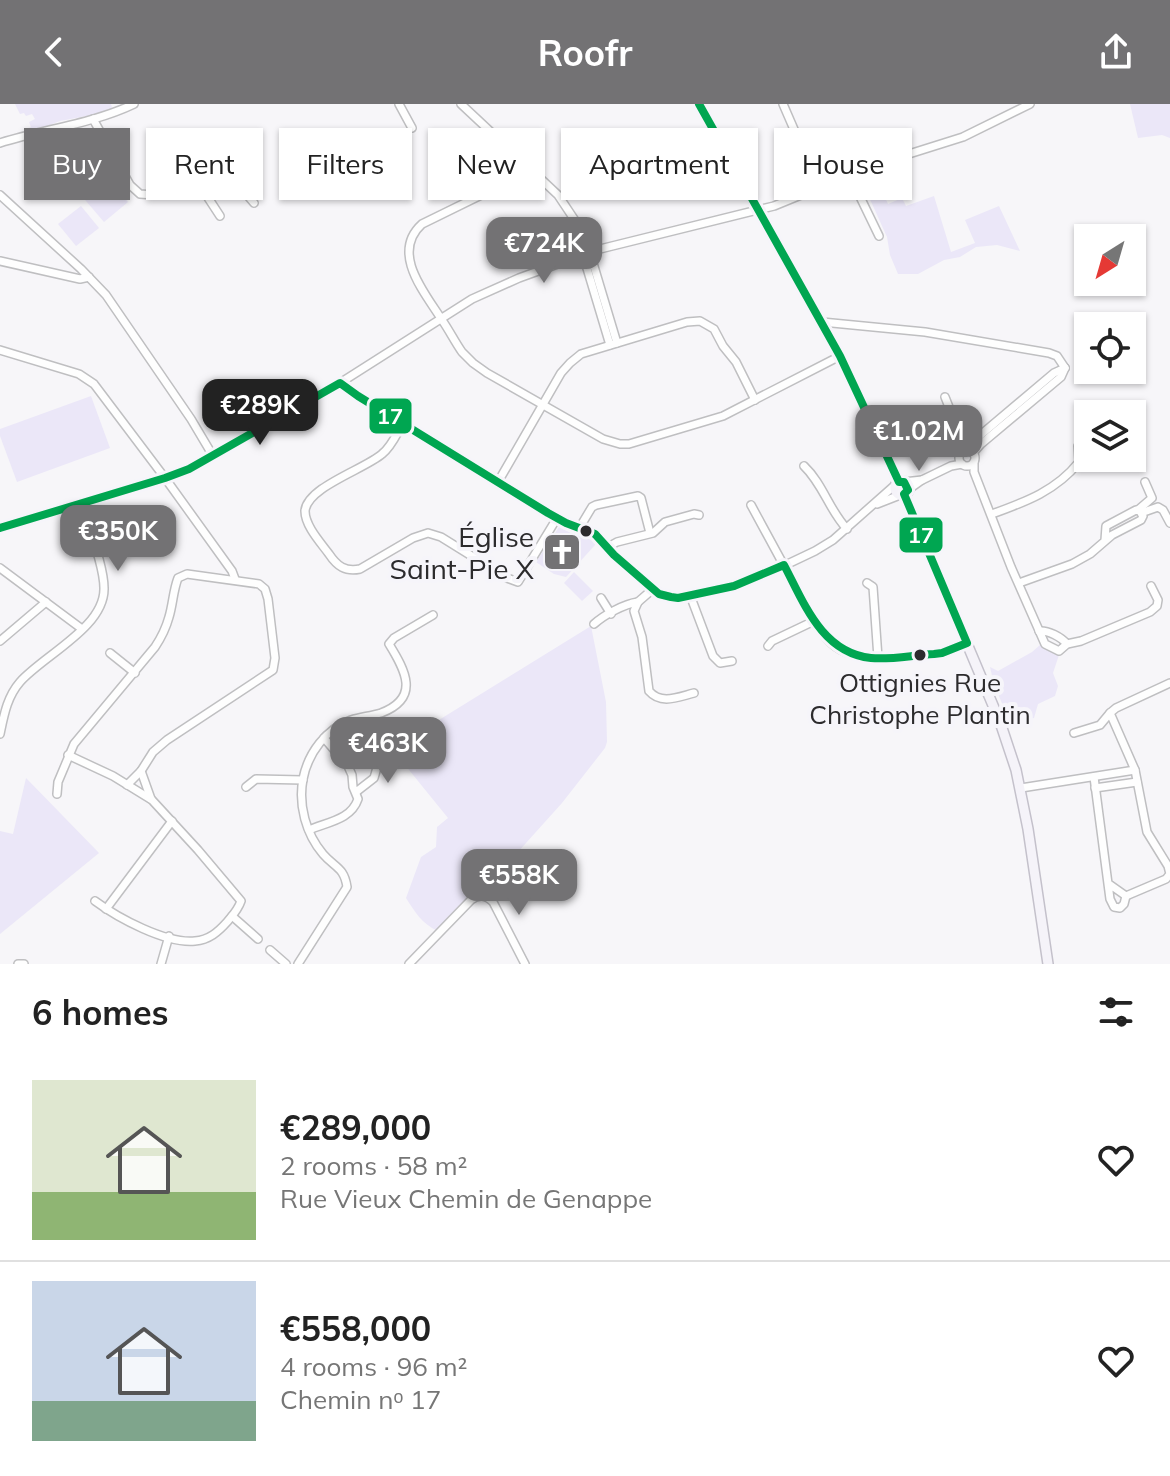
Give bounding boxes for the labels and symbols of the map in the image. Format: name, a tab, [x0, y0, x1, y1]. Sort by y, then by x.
pin: €724K	[488, 217, 600, 285]
north arrow	[1074, 224, 1146, 296]
pin: €289K	[204, 379, 316, 447]
line badge: 17	[368, 397, 413, 435]
text: 17	[377, 402, 403, 430]
pin: €1.02M	[854, 405, 984, 473]
pin: €350K	[62, 505, 174, 573]
line badge: 17	[898, 516, 944, 554]
place label: Église Saint-Pie X	[389, 519, 534, 586]
text: 17	[908, 521, 934, 549]
unlabelled marker	[578, 523, 594, 539]
church icon: Église Saint-Pie X	[541, 531, 583, 573]
marker: Ottignies Rue Christophe Plantin	[912, 647, 928, 663]
place label: Ottignies Rue Christophe Plantin	[809, 666, 1031, 731]
pin: €463K	[332, 717, 444, 785]
pin: €558K	[463, 849, 575, 917]

